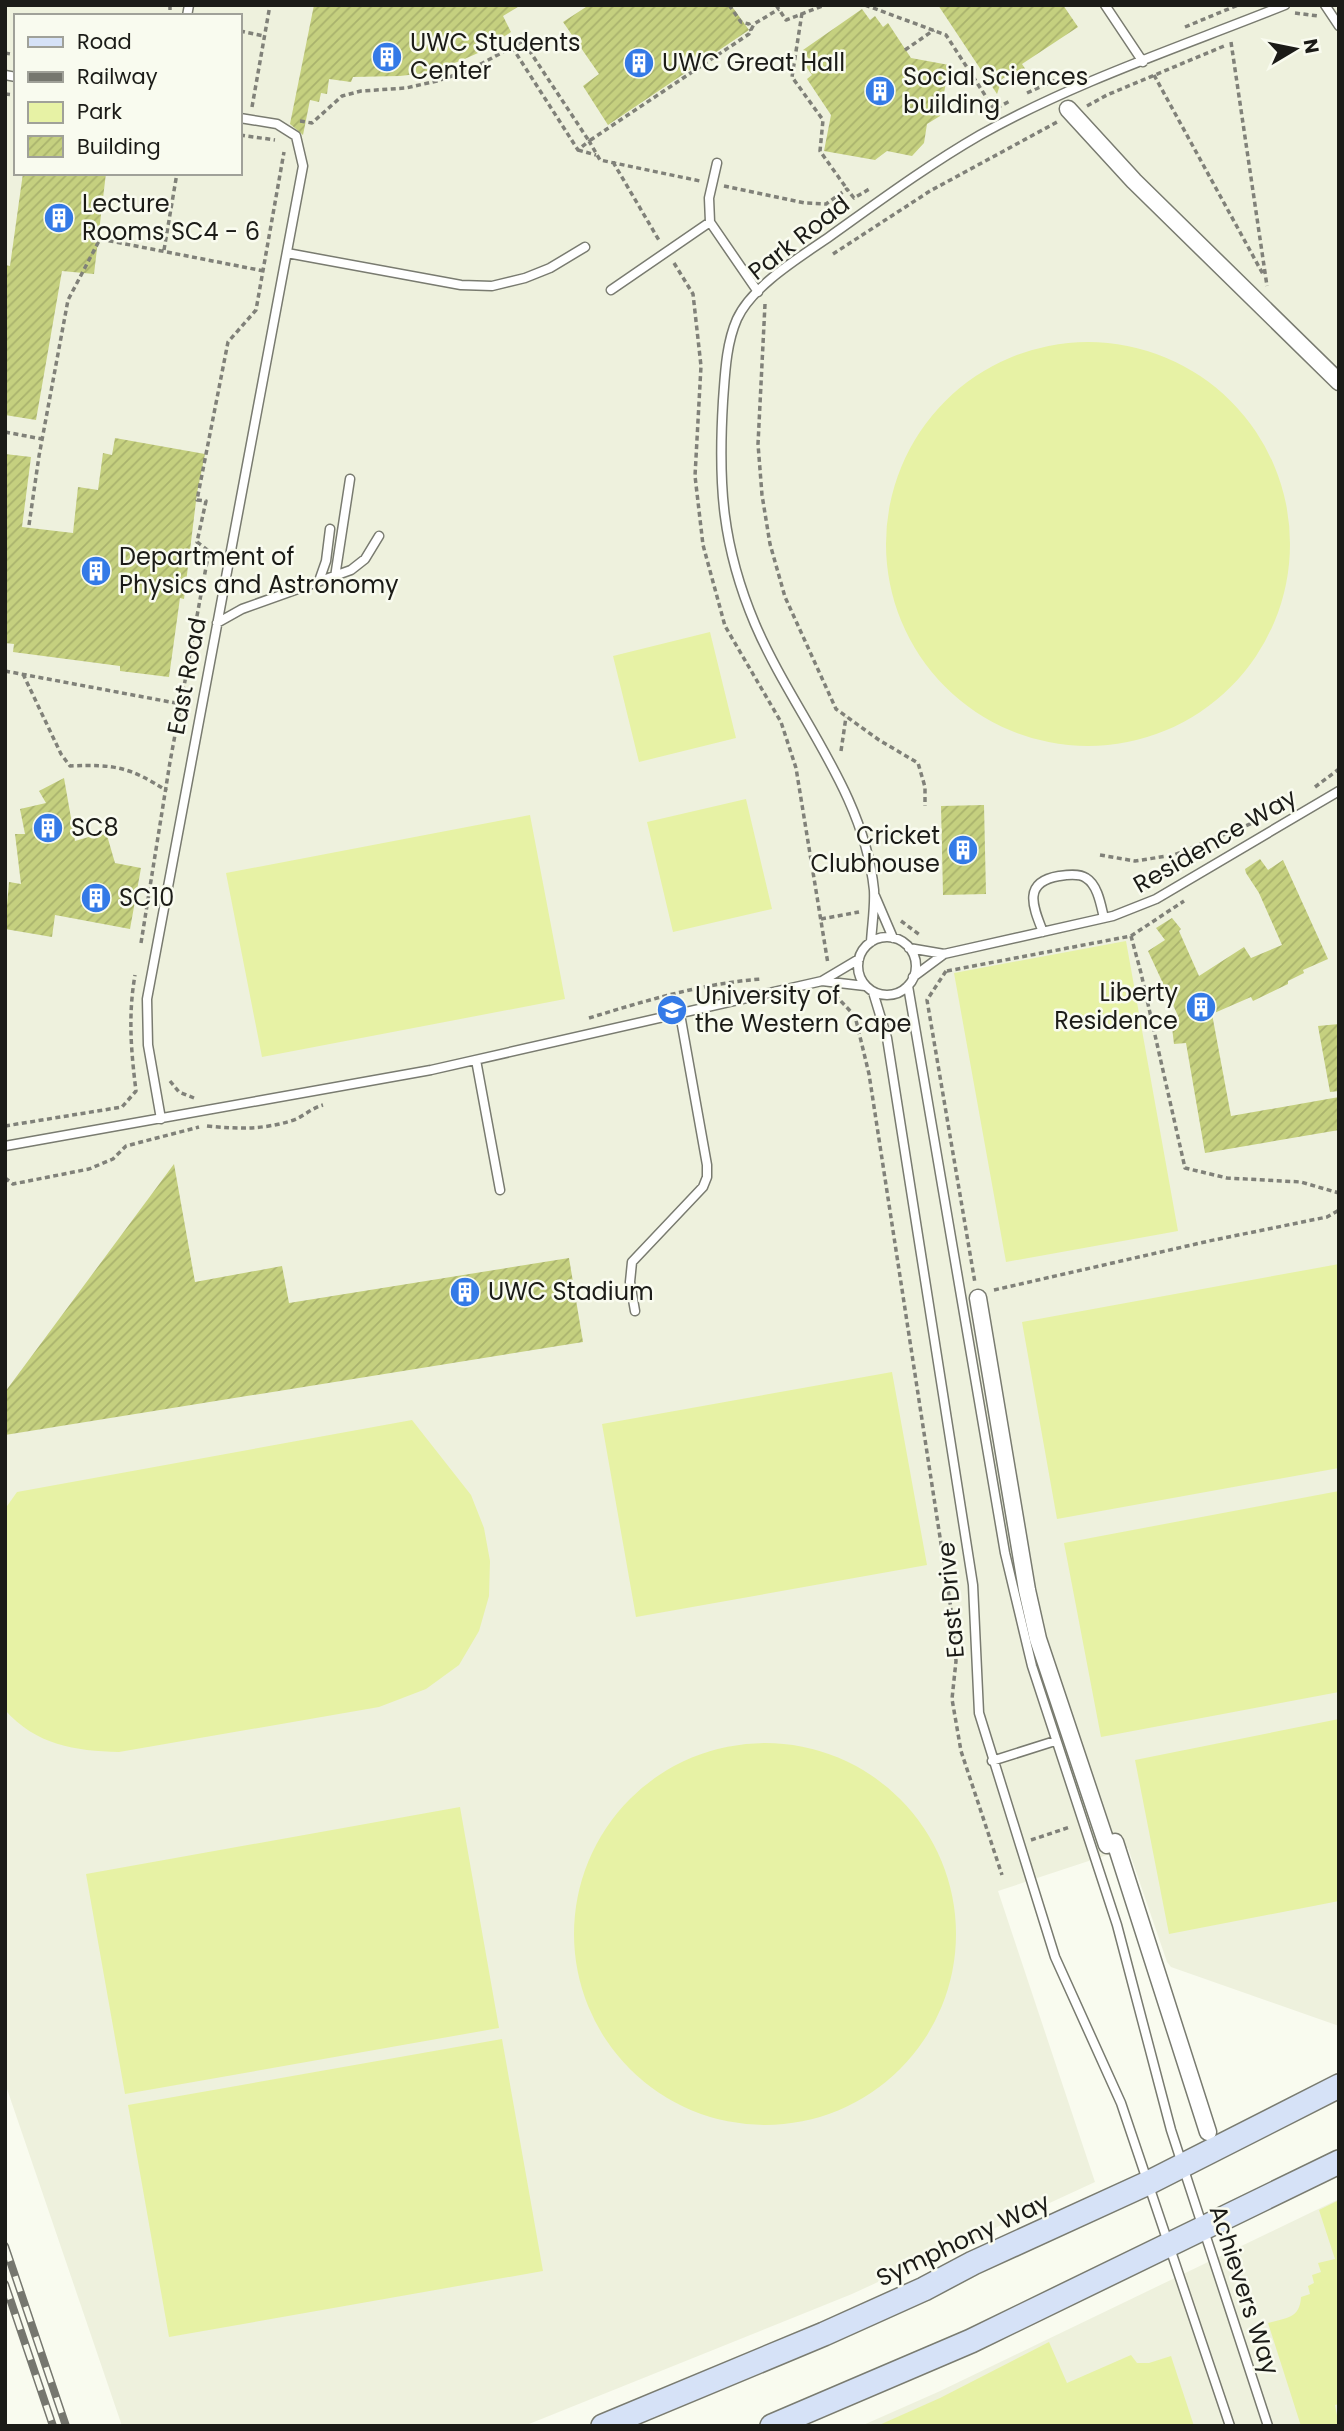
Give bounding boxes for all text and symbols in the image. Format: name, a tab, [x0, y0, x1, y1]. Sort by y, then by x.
legend	[14, 14, 242, 175]
north arrow	[1260, 14, 1330, 84]
place label: UWC Students Center	[410, 26, 580, 87]
text: Road	[77, 27, 132, 56]
text: N	[1297, 37, 1326, 56]
building icon: UWC Students Center	[370, 40, 404, 74]
building icon: UWC Great Hall	[622, 46, 656, 80]
place label: UWC Great Hall	[662, 46, 845, 79]
place label: Social Sciences building	[903, 60, 1088, 121]
text: Railway	[77, 62, 158, 91]
building icon: Social Sciences building	[863, 74, 897, 108]
text: Park	[77, 97, 122, 126]
text: Building	[77, 132, 161, 161]
place label: Lecture Rooms SC4 - 6	[82, 187, 260, 248]
street label: Park Road	[741, 188, 856, 288]
building icon: Lecture Rooms SC4 - 6	[42, 201, 76, 235]
place label: Department of Physics and Astronomy	[119, 540, 399, 601]
building icon: Department of Physics and Astronomy	[79, 554, 113, 588]
street label: East Road	[159, 615, 214, 737]
street label: Residence Way	[1127, 780, 1303, 901]
building icon: SC8	[31, 811, 65, 845]
place label: SC8	[71, 811, 119, 844]
place label: Cricket Clubhouse	[810, 819, 940, 880]
building icon: Cricket Clubhouse	[946, 833, 980, 867]
building icon: SC10	[79, 881, 113, 915]
place label: SC10	[119, 881, 174, 914]
place label: Liberty Residence	[1054, 976, 1178, 1037]
place label: University of the Western Cape	[695, 979, 911, 1040]
building icon: Liberty Residence	[1184, 990, 1218, 1024]
school or university icon: University of the Western Cape	[655, 993, 689, 1027]
building icon: UWC Stadium	[448, 1275, 482, 1309]
place label: UWC Stadium	[488, 1275, 654, 1308]
street label: East Drive	[929, 1541, 972, 1659]
street label: Symphony Way	[871, 2185, 1055, 2294]
street label: Achievers Way	[1202, 2201, 1288, 2379]

